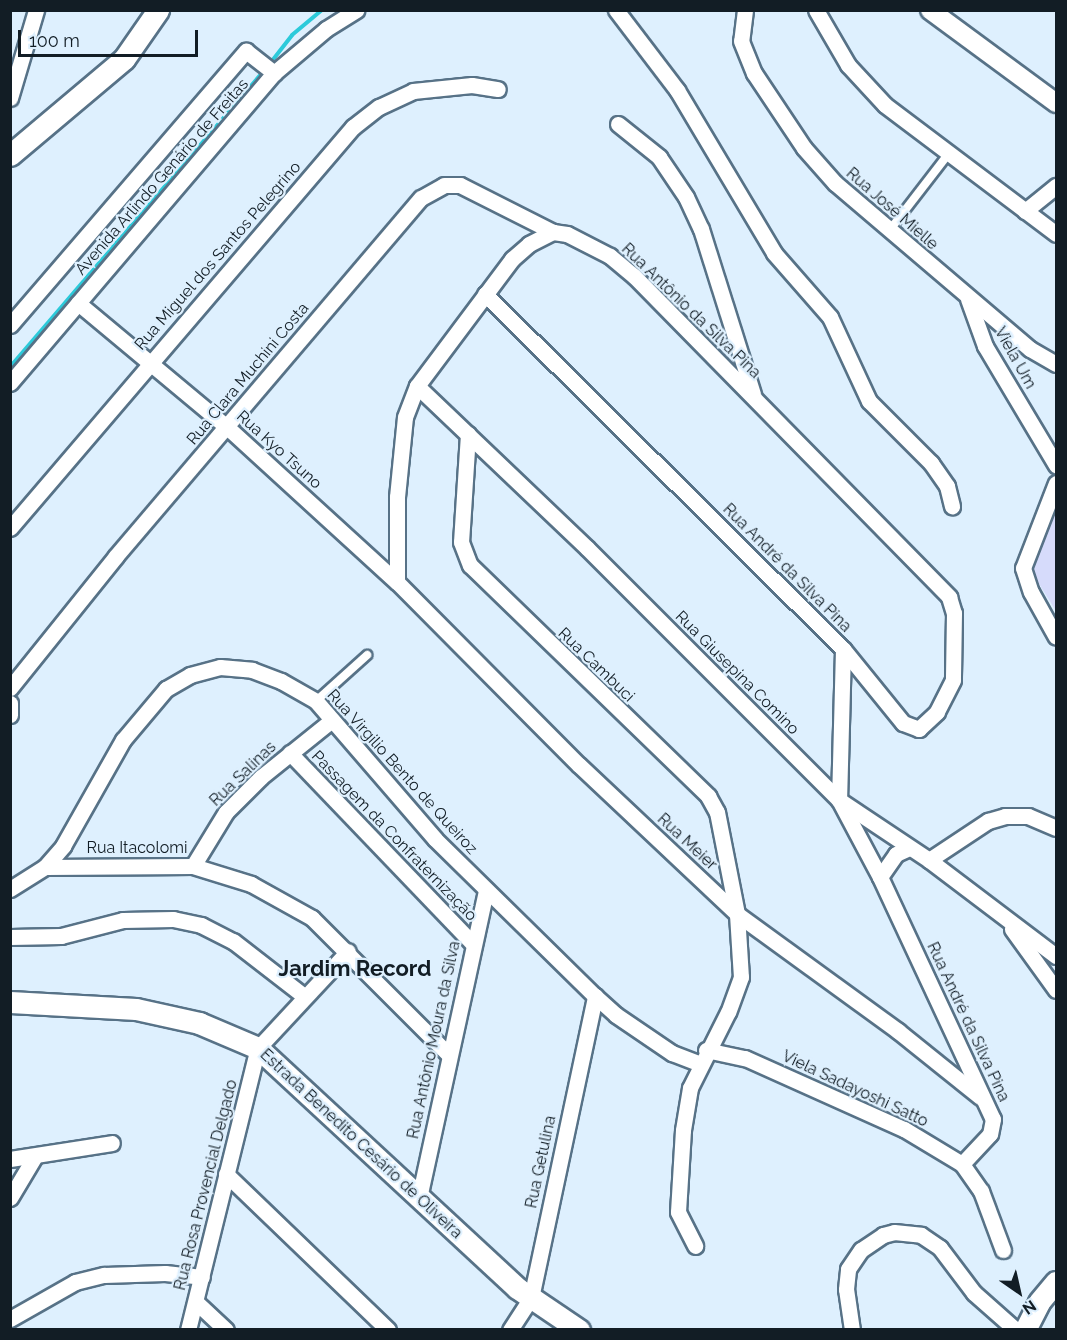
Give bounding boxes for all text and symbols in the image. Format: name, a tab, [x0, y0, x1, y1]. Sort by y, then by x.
scale bar	[21, 18, 201, 56]
text: 100 m	[29, 30, 80, 51]
street label: Avenida Arlindo Genário de Freitas	[71, 75, 253, 279]
street label: Rua Miguel dos Santos Pelegrino	[131, 158, 305, 354]
street label: Rua José Mielle	[842, 164, 942, 254]
street label: Rua Antônio da Silva Pina	[617, 239, 765, 383]
street label: Rua Clara Muchini Costa	[183, 299, 313, 449]
street label: Viela Um	[990, 324, 1040, 392]
street label: Rua Kyo Tsuno	[232, 407, 326, 493]
street label: Rua André da Silva Pina	[719, 500, 855, 636]
street label: Rua Giusepina Comino	[671, 607, 803, 739]
street label: Rua Cambuci	[554, 624, 638, 706]
street label: Rua Virgilio Bento de Queiroz	[323, 685, 481, 859]
street label: Rua Salinas	[206, 738, 280, 810]
street label: Passagem da Confraternização	[307, 747, 481, 925]
street label: Rua Meier	[653, 810, 721, 874]
street label: Rua Itacolomi	[87, 838, 187, 858]
street label: Rua Antônio Moura da Silva	[404, 939, 464, 1141]
street label: Rua André da Silva Pina	[922, 939, 1014, 1105]
district label: Jardim Record	[279, 956, 431, 982]
street label: Estrada Benedito Cesário de Oliveira	[256, 1045, 466, 1243]
street label: Viela Sadayoshi Satto	[779, 1047, 931, 1131]
street label: Rua Rosa Provencial Delgado	[170, 1077, 242, 1293]
street label: Rua Getulina	[522, 1114, 560, 1210]
north arrow	[989, 1262, 1049, 1322]
text: N	[1019, 1296, 1040, 1319]

